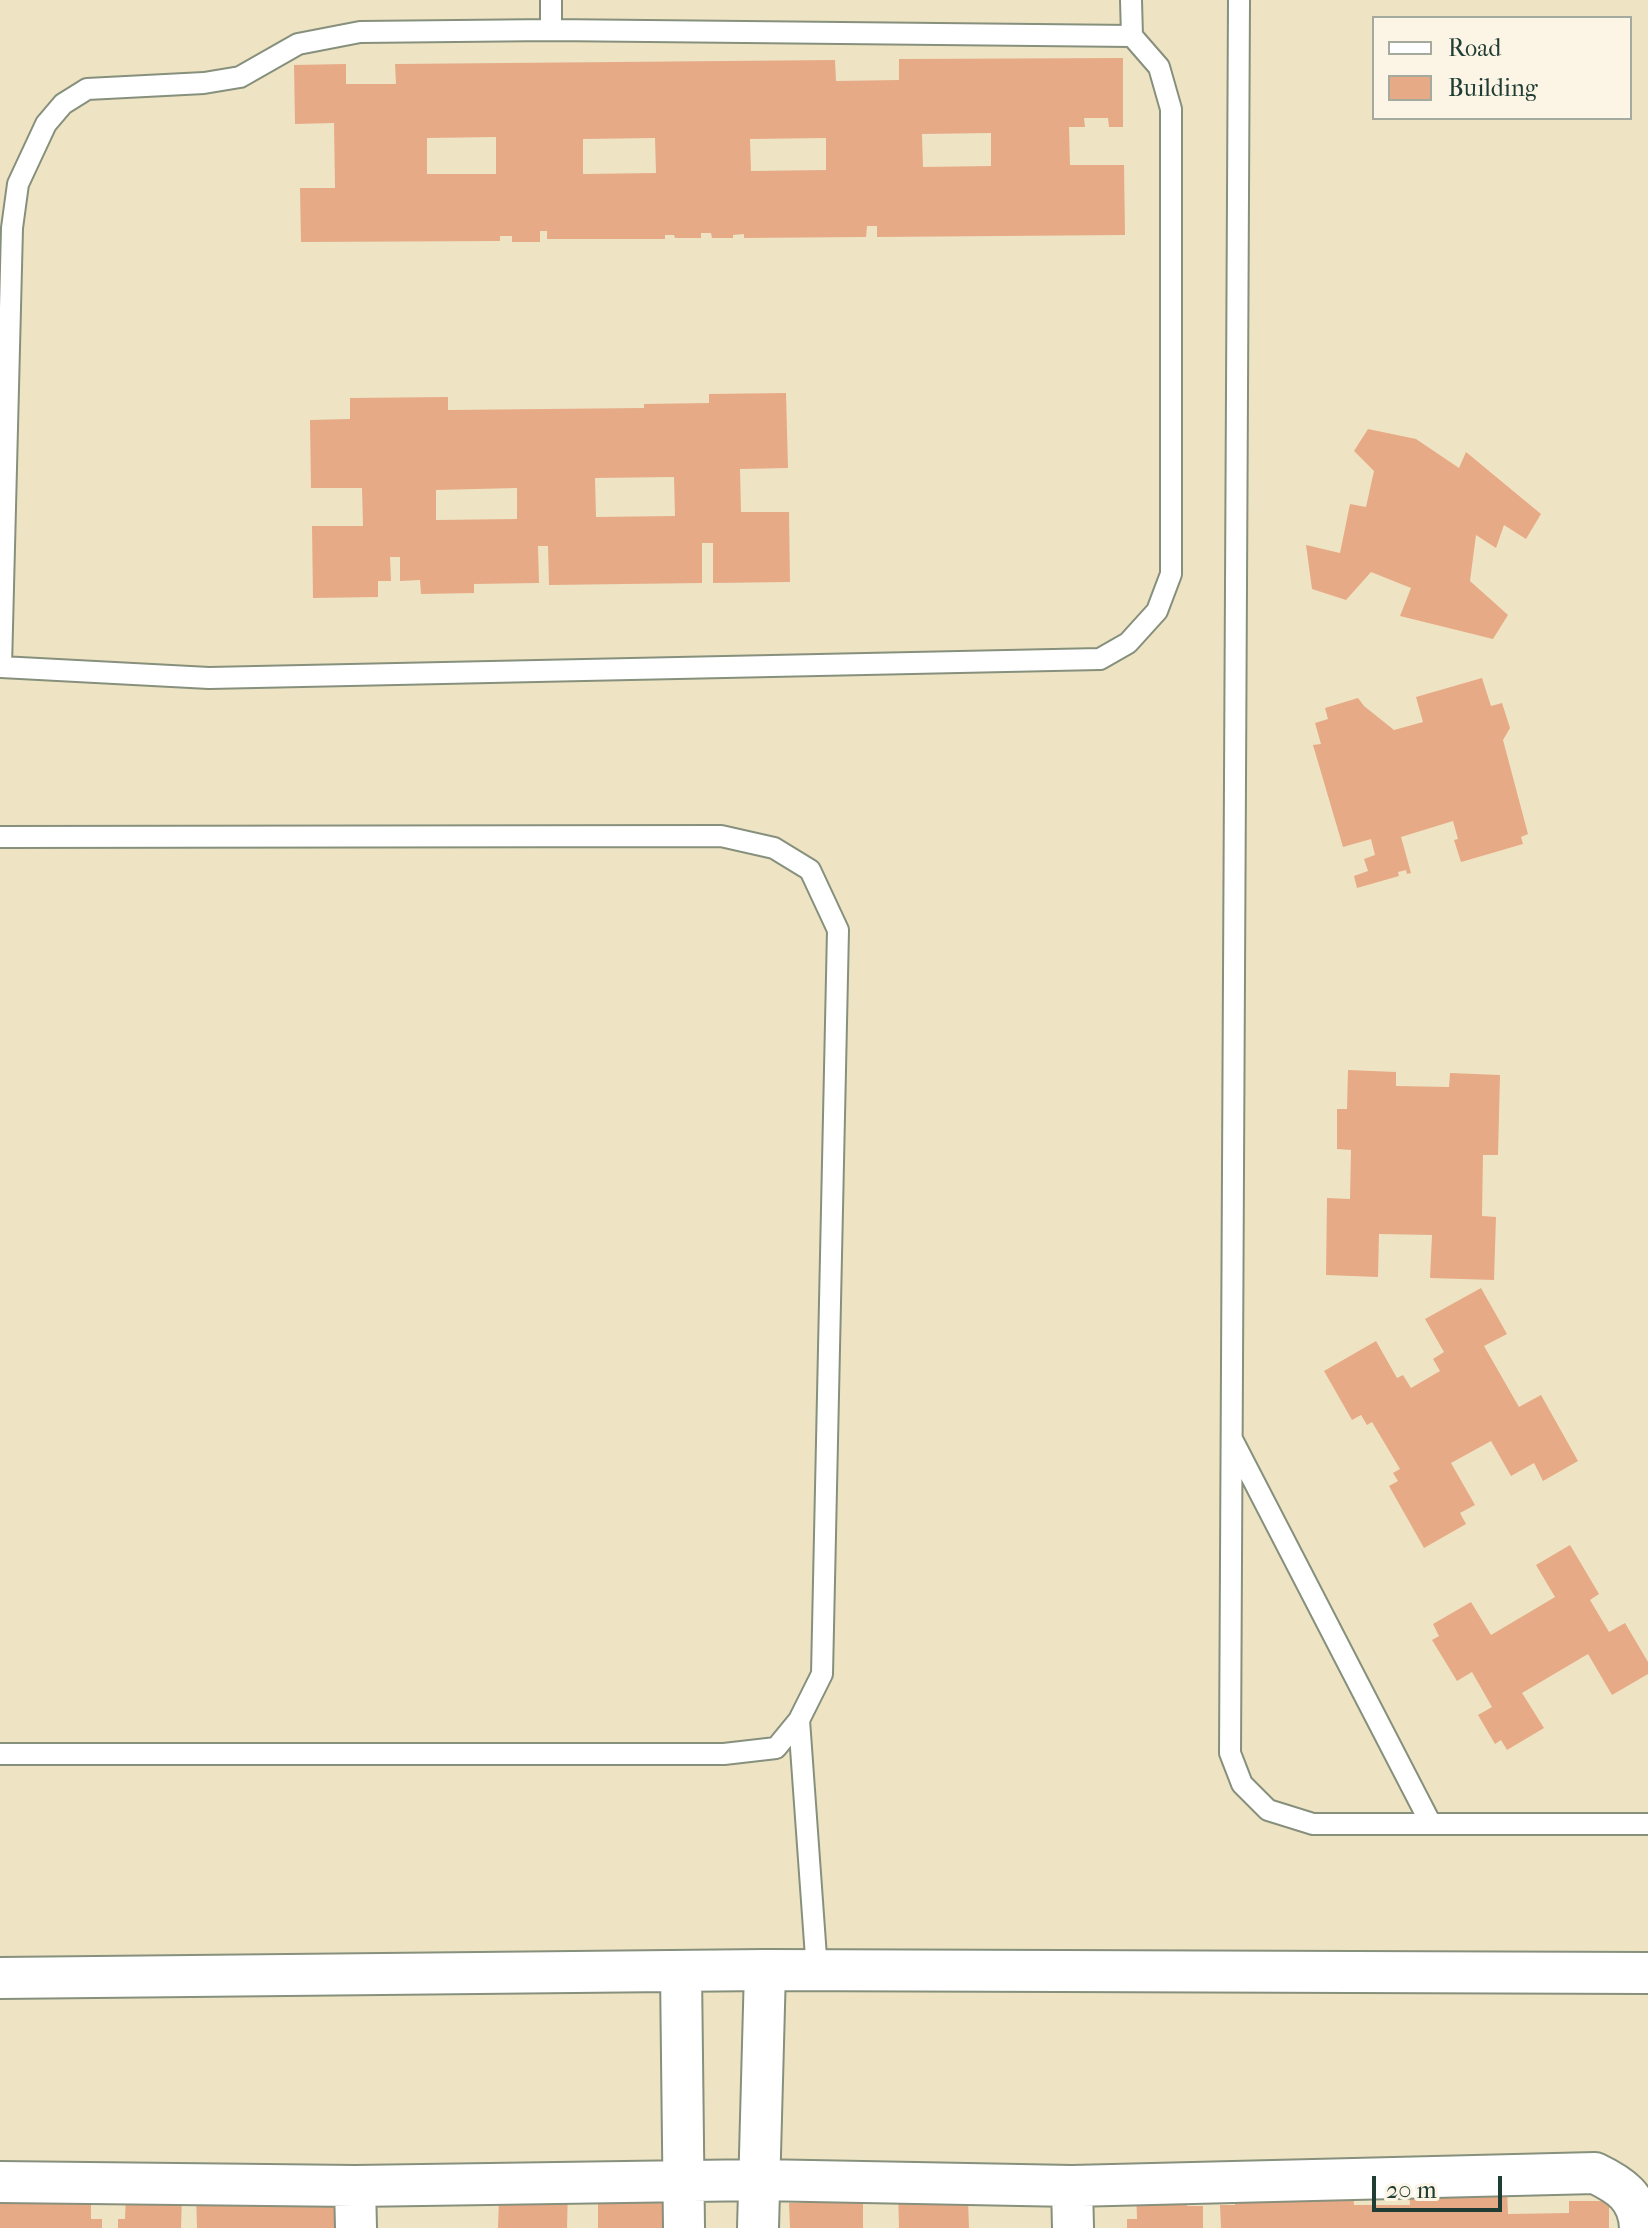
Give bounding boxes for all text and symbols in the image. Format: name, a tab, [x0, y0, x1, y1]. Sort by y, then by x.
legend	[1372, 16, 1632, 120]
text: Road	[1448, 34, 1501, 62]
text: Building	[1448, 74, 1538, 102]
scale bar	[1376, 2160, 1506, 2210]
text: 20 m	[1386, 2176, 1437, 2204]

